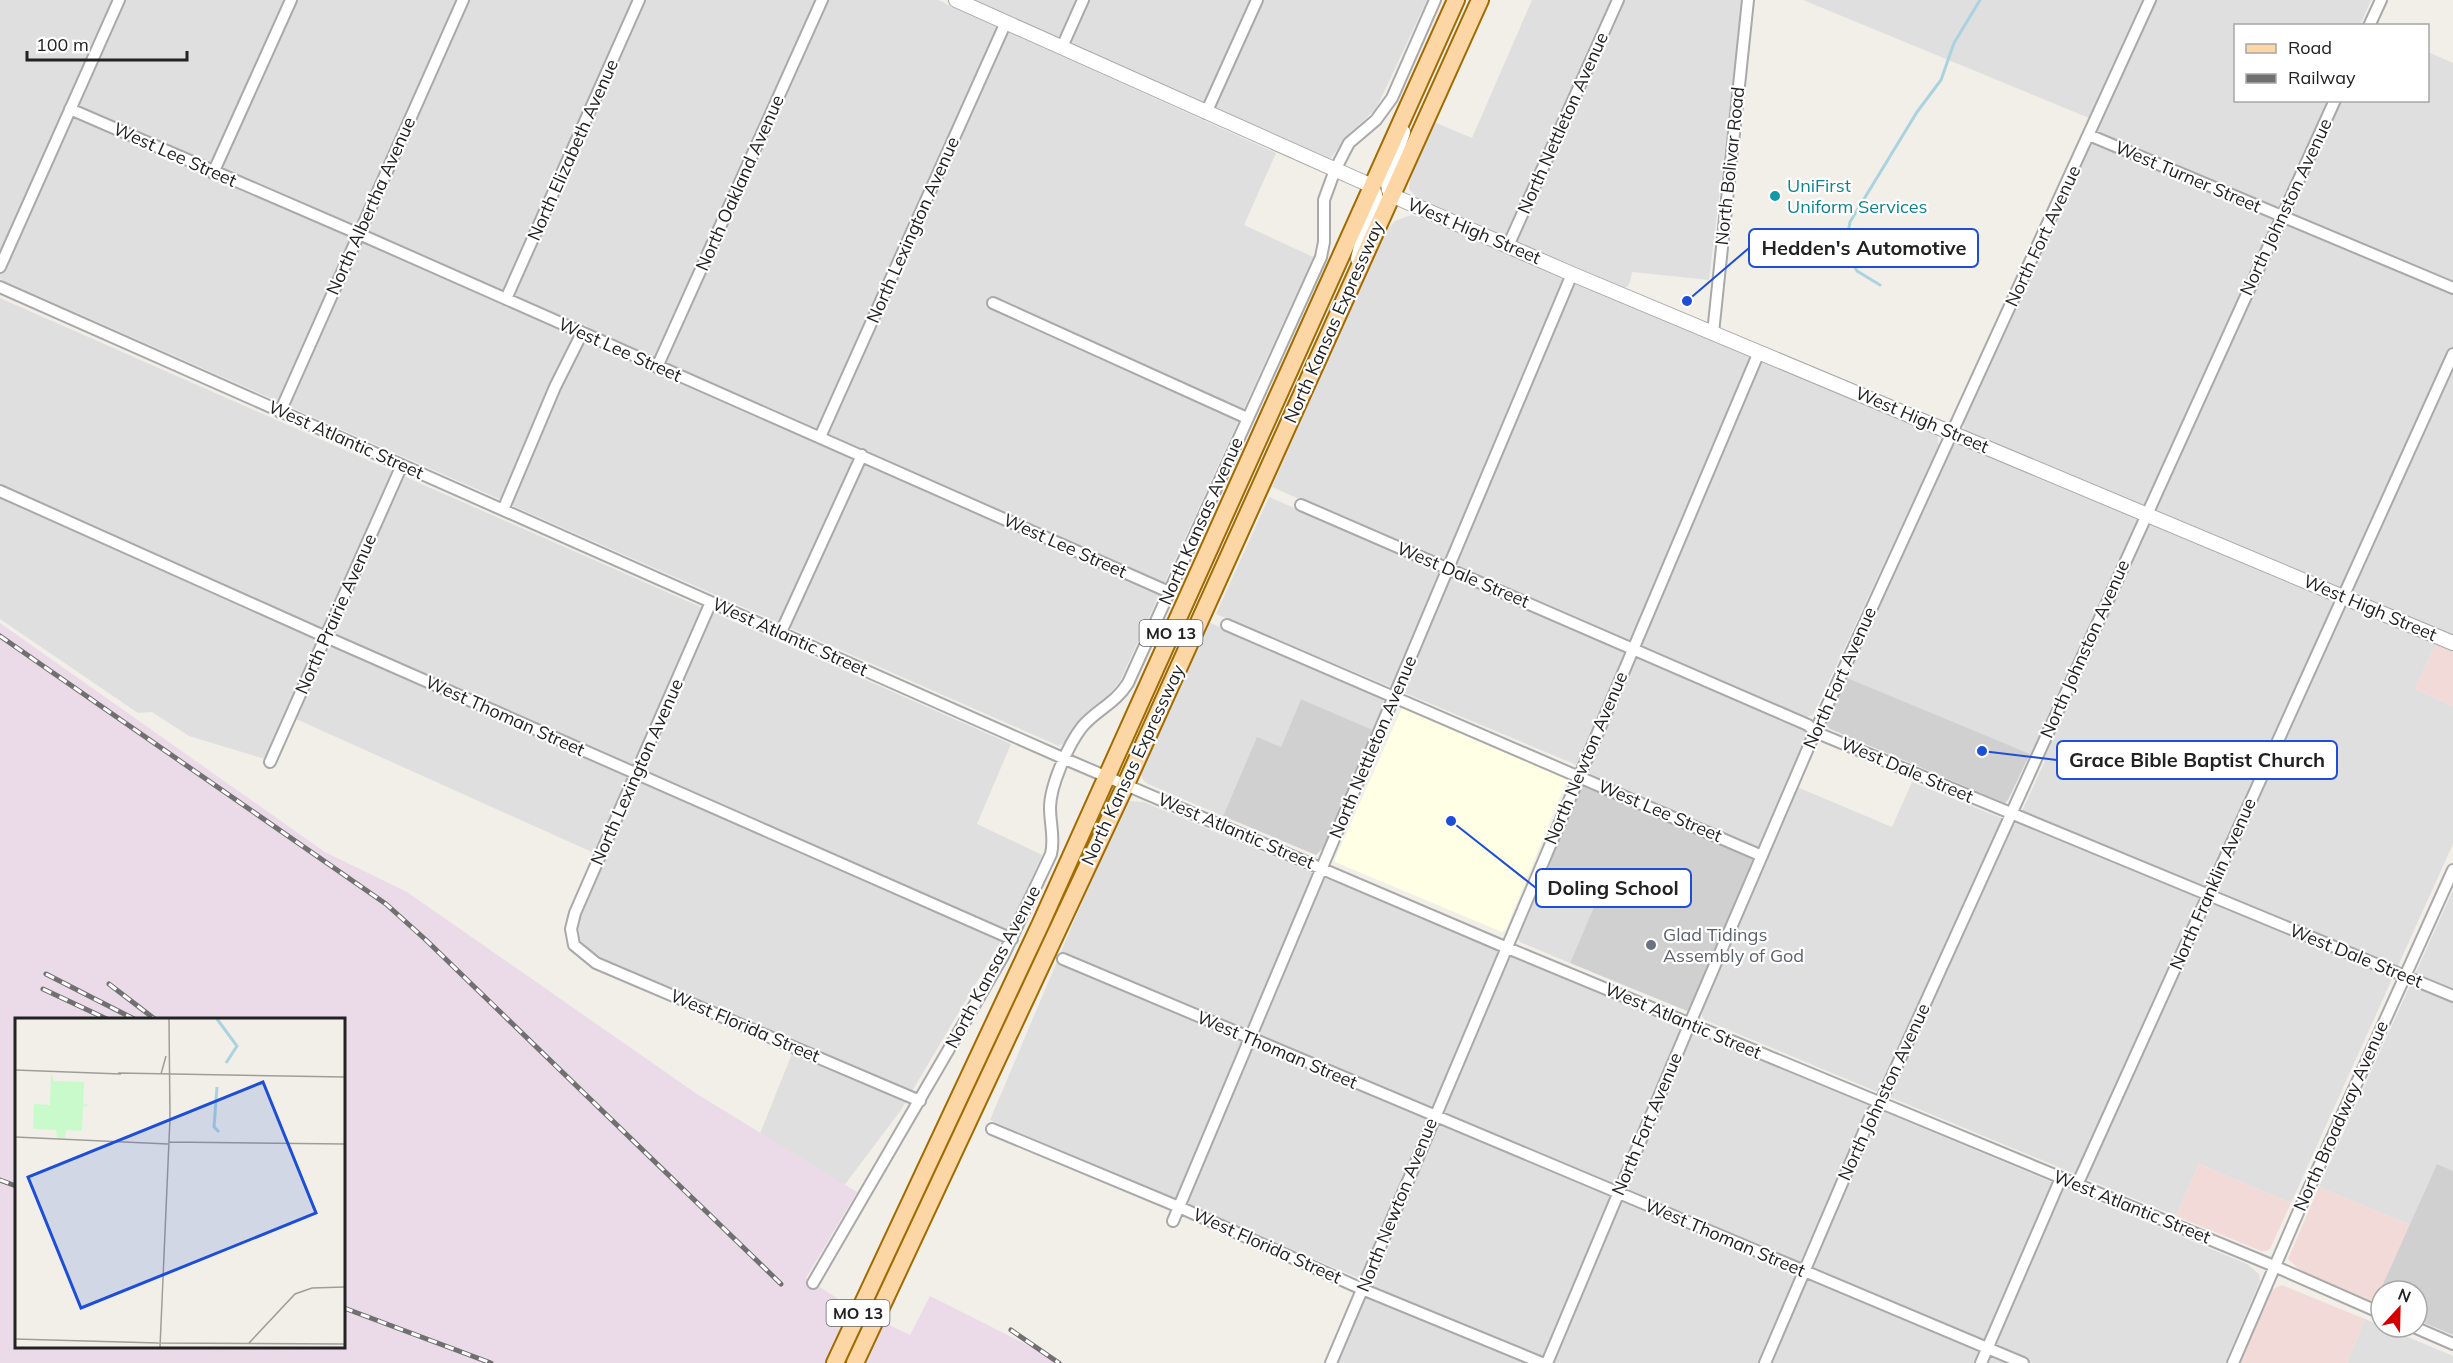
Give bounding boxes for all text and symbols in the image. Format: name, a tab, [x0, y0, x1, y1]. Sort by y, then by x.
scale bar	[27, 24, 188, 62]
legend	[2234, 24, 2429, 102]
street label: North Nettleton Avenue	[1512, 28, 1613, 217]
text: 100 m	[36, 33, 89, 56]
text: Road	[2288, 36, 2332, 59]
street label: North Elizabeth Avenue	[522, 55, 623, 244]
text: Railway	[2288, 66, 2356, 89]
street label: North Bolivar Road	[1710, 86, 1749, 246]
street label: North Oakland Avenue	[690, 91, 789, 274]
street label: North Albertha Avenue	[321, 113, 420, 298]
street label: North Johnston Avenue	[2234, 115, 2337, 299]
street label: West Lee Street	[110, 117, 240, 192]
street label: North Lexington Avenue	[861, 133, 964, 326]
street label: West Turner Street	[2112, 135, 2265, 218]
street label: North Fort Avenue	[2000, 162, 2085, 310]
place label: UniFirst Uniform Services	[1787, 174, 1928, 218]
marker: UniFirst Uniform Services	[1768, 189, 1782, 203]
street label: West High Street	[1404, 192, 1544, 269]
street label: North Kansas Expressway	[1278, 217, 1389, 427]
callout: Hedden's Automotive	[1749, 229, 1978, 267]
text: Hedden's Automotive	[1761, 235, 1967, 260]
street label: West Lee Street	[555, 312, 685, 387]
street label: West High Street	[1852, 381, 1992, 458]
street label: West Atlantic Street	[265, 395, 427, 484]
street label: North Kansas Avenue	[1153, 433, 1248, 608]
street label: West Lee Street	[1000, 508, 1130, 583]
street label: North Prairie Avenue	[290, 530, 381, 698]
street label: West Dale Street	[1394, 536, 1533, 613]
street label: North Johnston Avenue	[2035, 556, 2134, 742]
street label: West High Street	[2300, 569, 2440, 646]
street label: West Atlantic Street	[709, 592, 871, 681]
street label: North Fort Avenue	[1798, 603, 1881, 752]
road number: MO 13	[1140, 620, 1202, 646]
street label: North Nettleton Avenue	[1324, 652, 1421, 842]
street label: North Kansas Expressway	[1076, 660, 1189, 869]
street label: North Newton Avenue	[1539, 668, 1632, 848]
street label: West Thoman Street	[422, 670, 588, 761]
street label: North Lexington Avenue	[585, 675, 688, 868]
street label: West Dale Street	[1838, 731, 1977, 808]
callout: Grace Bible Baptist Church	[2057, 741, 2337, 779]
text: Grace Bible Baptist Church	[2069, 747, 2325, 772]
street label: West Lee Street	[1595, 774, 1726, 847]
street label: West Atlantic Street	[1155, 787, 1318, 874]
street label: North Franklin Avenue	[2164, 794, 2261, 973]
callout: Doling School	[1536, 869, 1691, 907]
text: Doling School	[1547, 875, 1679, 900]
street label: North Kansas Avenue	[940, 881, 1045, 1052]
street label: West Dale Street	[2286, 918, 2426, 993]
place label: Glad Tidings Assembly of God	[1663, 923, 1804, 967]
marker: Glad Tidings Assembly of God	[1644, 938, 1658, 952]
street label: West Atlantic Street	[1602, 977, 1765, 1064]
street label: West Florida Street	[667, 984, 823, 1067]
street label: North Johnston Avenue	[1832, 1000, 1935, 1184]
street label: West Thoman Street	[1194, 1005, 1361, 1094]
street label: North Broadway Avenue	[2288, 1017, 2393, 1215]
inset map	[15, 1018, 345, 1348]
street label: North Fort Avenue	[1606, 1049, 1687, 1199]
street label: North Newton Avenue	[1351, 1114, 1442, 1295]
street label: West Atlantic Street	[2050, 1165, 2214, 1249]
street label: West Thoman Street	[1642, 1193, 1809, 1282]
street label: West Florida Street	[1189, 1202, 1345, 1289]
north arrow	[2369, 1279, 2429, 1339]
text: N	[2395, 1284, 2414, 1307]
road number: MO 13	[826, 1300, 890, 1326]

